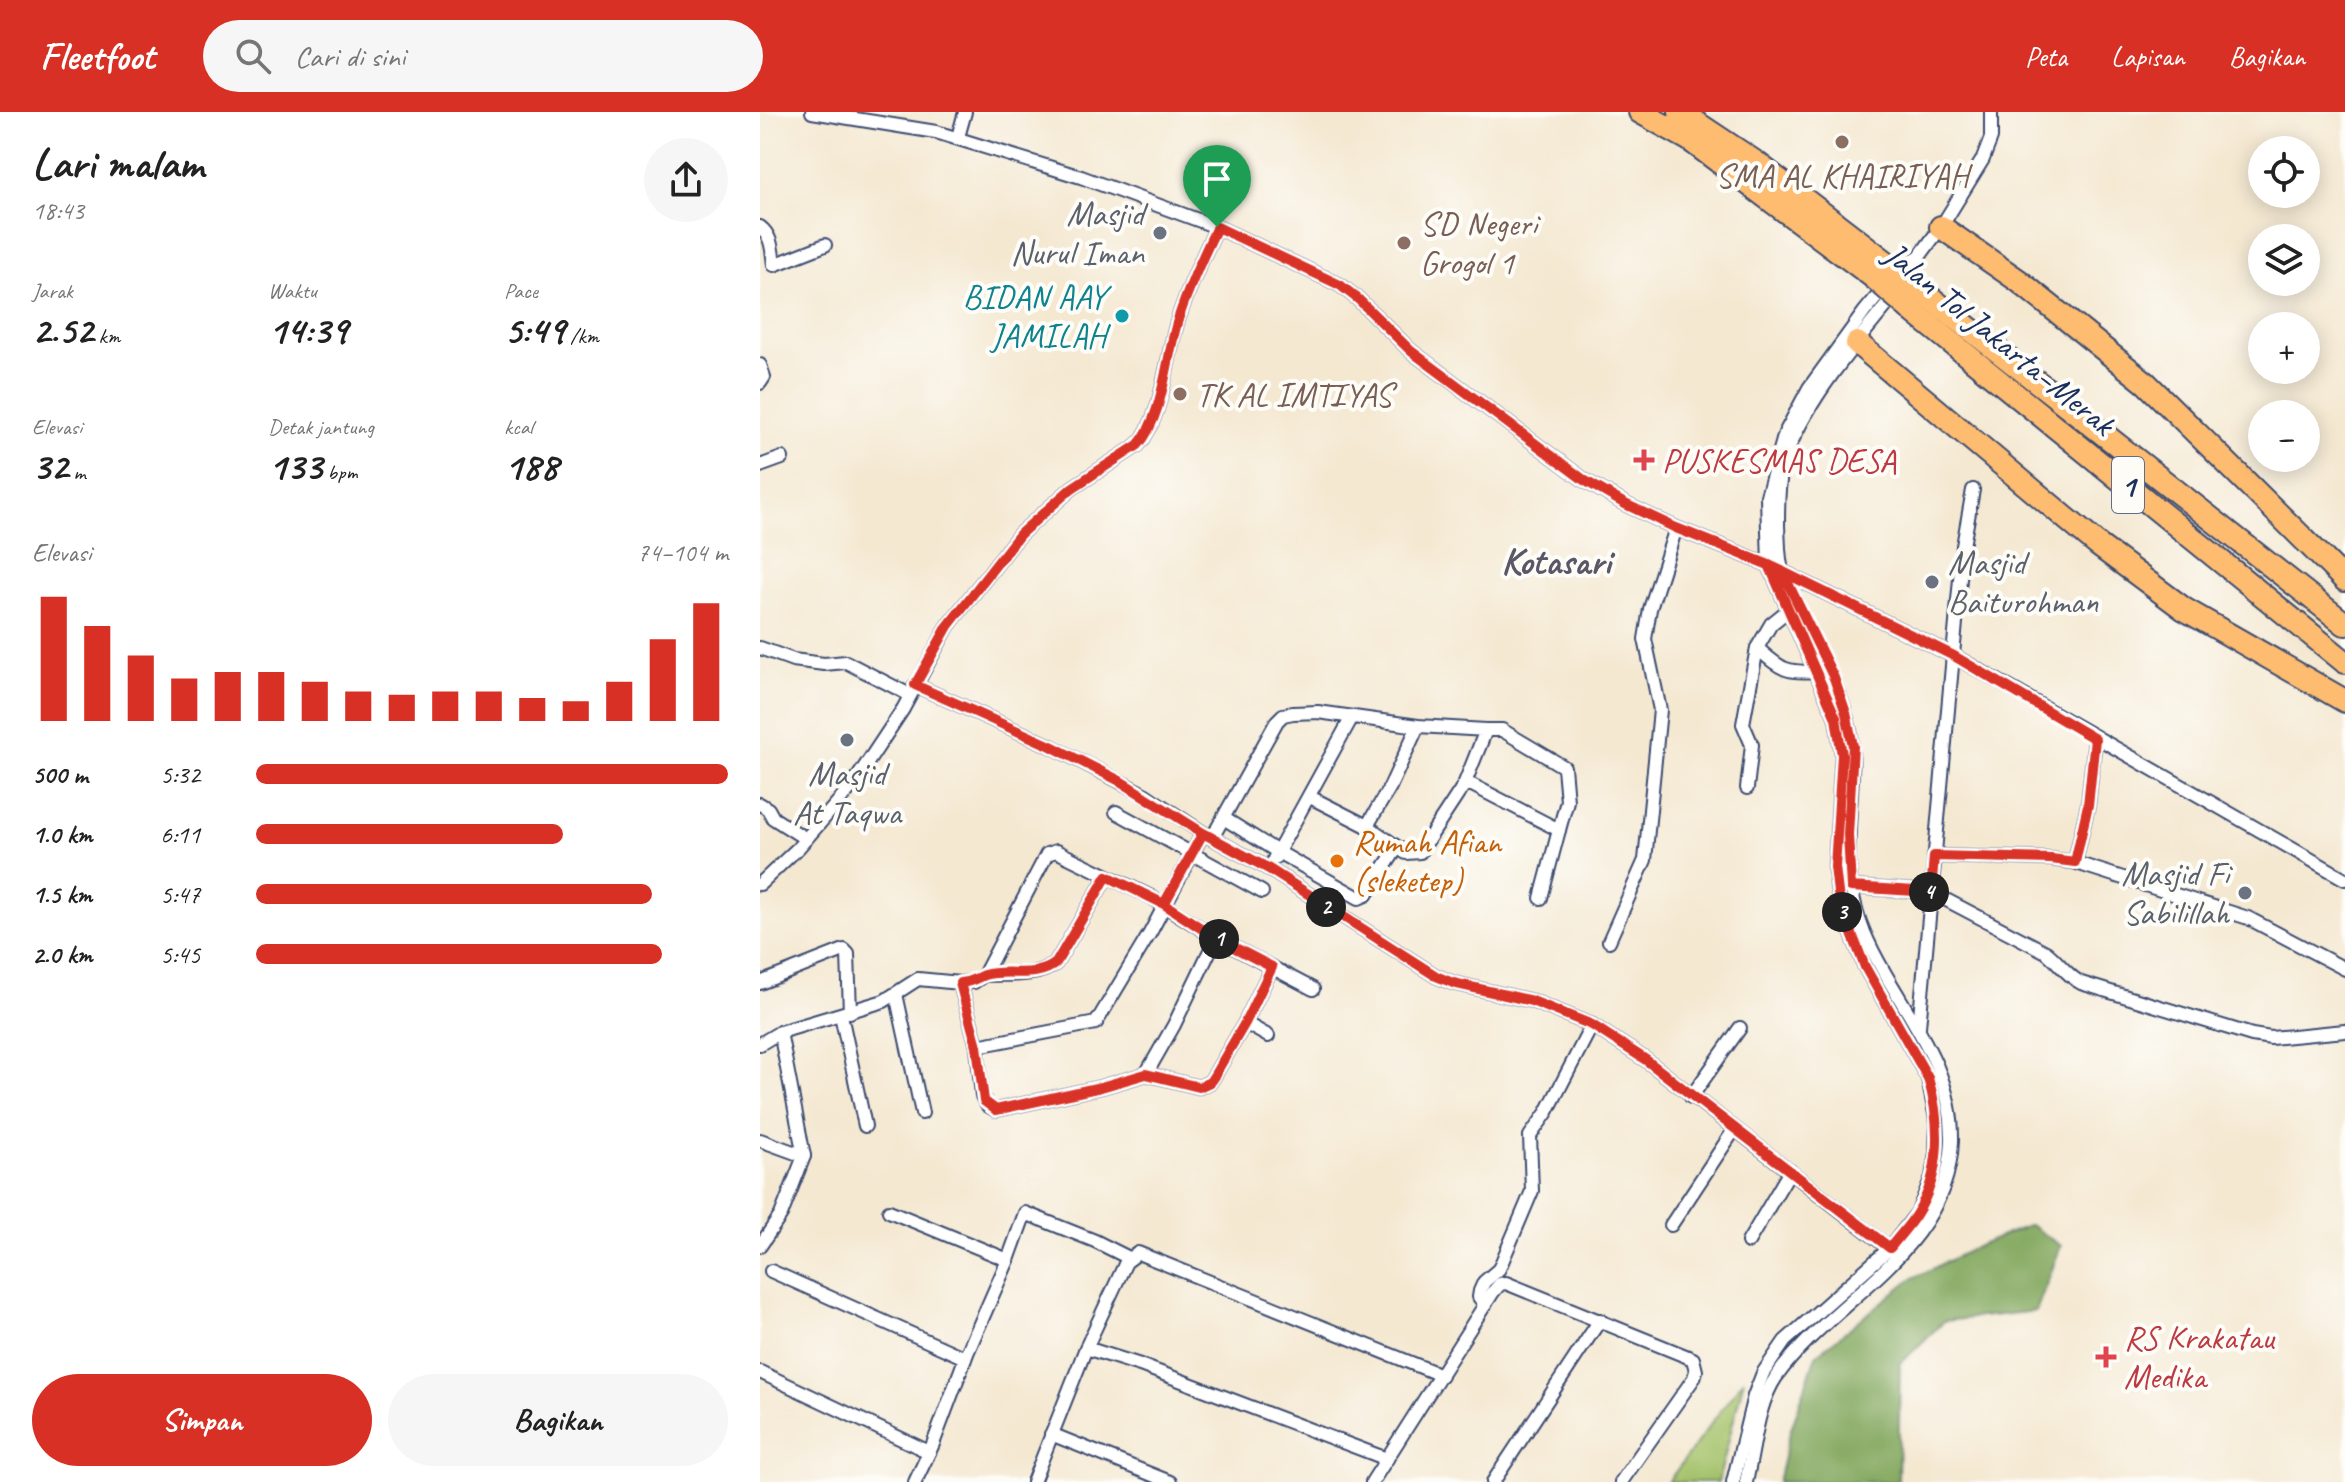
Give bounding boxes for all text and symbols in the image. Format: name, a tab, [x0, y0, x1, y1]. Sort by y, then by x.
search box	[203, 20, 763, 92]
text: Fleetfoot	[40, 33, 155, 80]
icon: search	[231, 34, 275, 78]
text: Cari di sini	[295, 37, 405, 75]
text: Peta	[2025, 39, 2067, 74]
text: Lapisan	[2111, 39, 2185, 74]
text: Bagikan	[2229, 39, 2305, 74]
marker: SMA AL KHAIRIYAH	[1833, 133, 1851, 151]
text: Lari malam	[32, 136, 203, 191]
map controls	[2248, 136, 2320, 472]
button: locate	[2248, 136, 2320, 208]
button: share	[644, 138, 728, 222]
pin	[1183, 145, 1251, 227]
place label: SMA AL KHAIRIYAH	[1715, 154, 1973, 197]
icon: arrive	[1195, 157, 1239, 201]
place label: Masjid Nurul Iman	[1010, 192, 1149, 274]
text: 18:43	[32, 194, 84, 227]
place label: SD Negeri Grogol 1	[1420, 202, 1542, 284]
marker: Masjid Nurul Iman	[1151, 224, 1169, 242]
button: layers	[2248, 224, 2320, 296]
street label: Jalan Tol Jakarta–Merak	[1874, 231, 2126, 446]
marker: SD Negeri Grogol 1	[1395, 234, 1413, 252]
place label: BIDAN AAY JAMILAH	[963, 275, 1113, 357]
text: Jarak	[32, 277, 73, 305]
text: Waktu	[268, 277, 317, 305]
text: Pace	[504, 277, 538, 305]
text: 2.52	[32, 305, 93, 355]
text: 14:39	[268, 305, 347, 355]
text: 5:49	[504, 305, 565, 355]
marker: BIDAN AAY JAMILAH	[1113, 307, 1131, 325]
button: +	[2248, 312, 2320, 384]
text: km	[93, 322, 120, 350]
text: /km	[565, 322, 599, 350]
place label: TK AL IMTIYAS	[1196, 373, 1398, 416]
marker: TK AL IMTIYAS	[1171, 385, 1189, 403]
button: −	[2248, 400, 2320, 472]
text: Elevasi	[32, 413, 82, 441]
text: Detak jantung	[268, 413, 374, 441]
text: kcal	[504, 413, 533, 441]
place label: PUSKESMAS DESA	[1662, 439, 1897, 482]
text: 32	[32, 441, 68, 491]
text: 133	[268, 441, 322, 491]
text: 188	[504, 441, 558, 491]
marker: PUSKESMAS DESA	[1633, 449, 1655, 471]
road number: 1	[2112, 457, 2144, 513]
text: m	[68, 458, 86, 486]
text: bpm	[322, 458, 358, 486]
text: Elevasi	[32, 536, 91, 569]
text: 74–104 m	[637, 536, 728, 569]
district label: Kotasari	[1501, 538, 1615, 585]
place label: Masjid Baiturohman	[1948, 541, 2099, 623]
marker: Masjid Baiturohman	[1923, 573, 1941, 591]
marker: Masjid At Taqwa	[838, 731, 856, 749]
place label: Masjid At Taqwa	[793, 752, 903, 834]
text: 500 m	[32, 758, 88, 791]
text: 5:32	[160, 758, 200, 791]
text: 1.0 km	[32, 818, 92, 851]
text: 6:11	[160, 818, 200, 851]
place label: Rumah Afian (sleketep)	[1353, 820, 1503, 902]
marker: Rumah Afian (sleketep)	[1328, 852, 1346, 870]
place label: Masjid Fi Sabilillah	[2121, 852, 2234, 934]
pin: 4	[1909, 872, 1949, 912]
text: 1.5 km	[32, 878, 92, 911]
text: 5:47	[160, 878, 200, 911]
text: 4	[1924, 878, 1934, 906]
marker: Masjid Fi Sabilillah	[2236, 884, 2254, 902]
pin: 2	[1306, 887, 1346, 927]
pin: 3	[1822, 892, 1862, 932]
text: 2	[1321, 893, 1331, 921]
text: 3	[1837, 898, 1847, 926]
pin: 1	[1199, 919, 1239, 959]
text: 1	[1214, 925, 1224, 953]
text: 2.0 km	[32, 938, 92, 971]
text: 5:45	[160, 938, 200, 971]
place label: RS Krakatau Medika	[2124, 1316, 2276, 1398]
marker: RS Krakatau Medika	[2095, 1346, 2117, 1368]
button: Simpan	[32, 1374, 372, 1466]
button: Bagikan	[388, 1374, 728, 1466]

